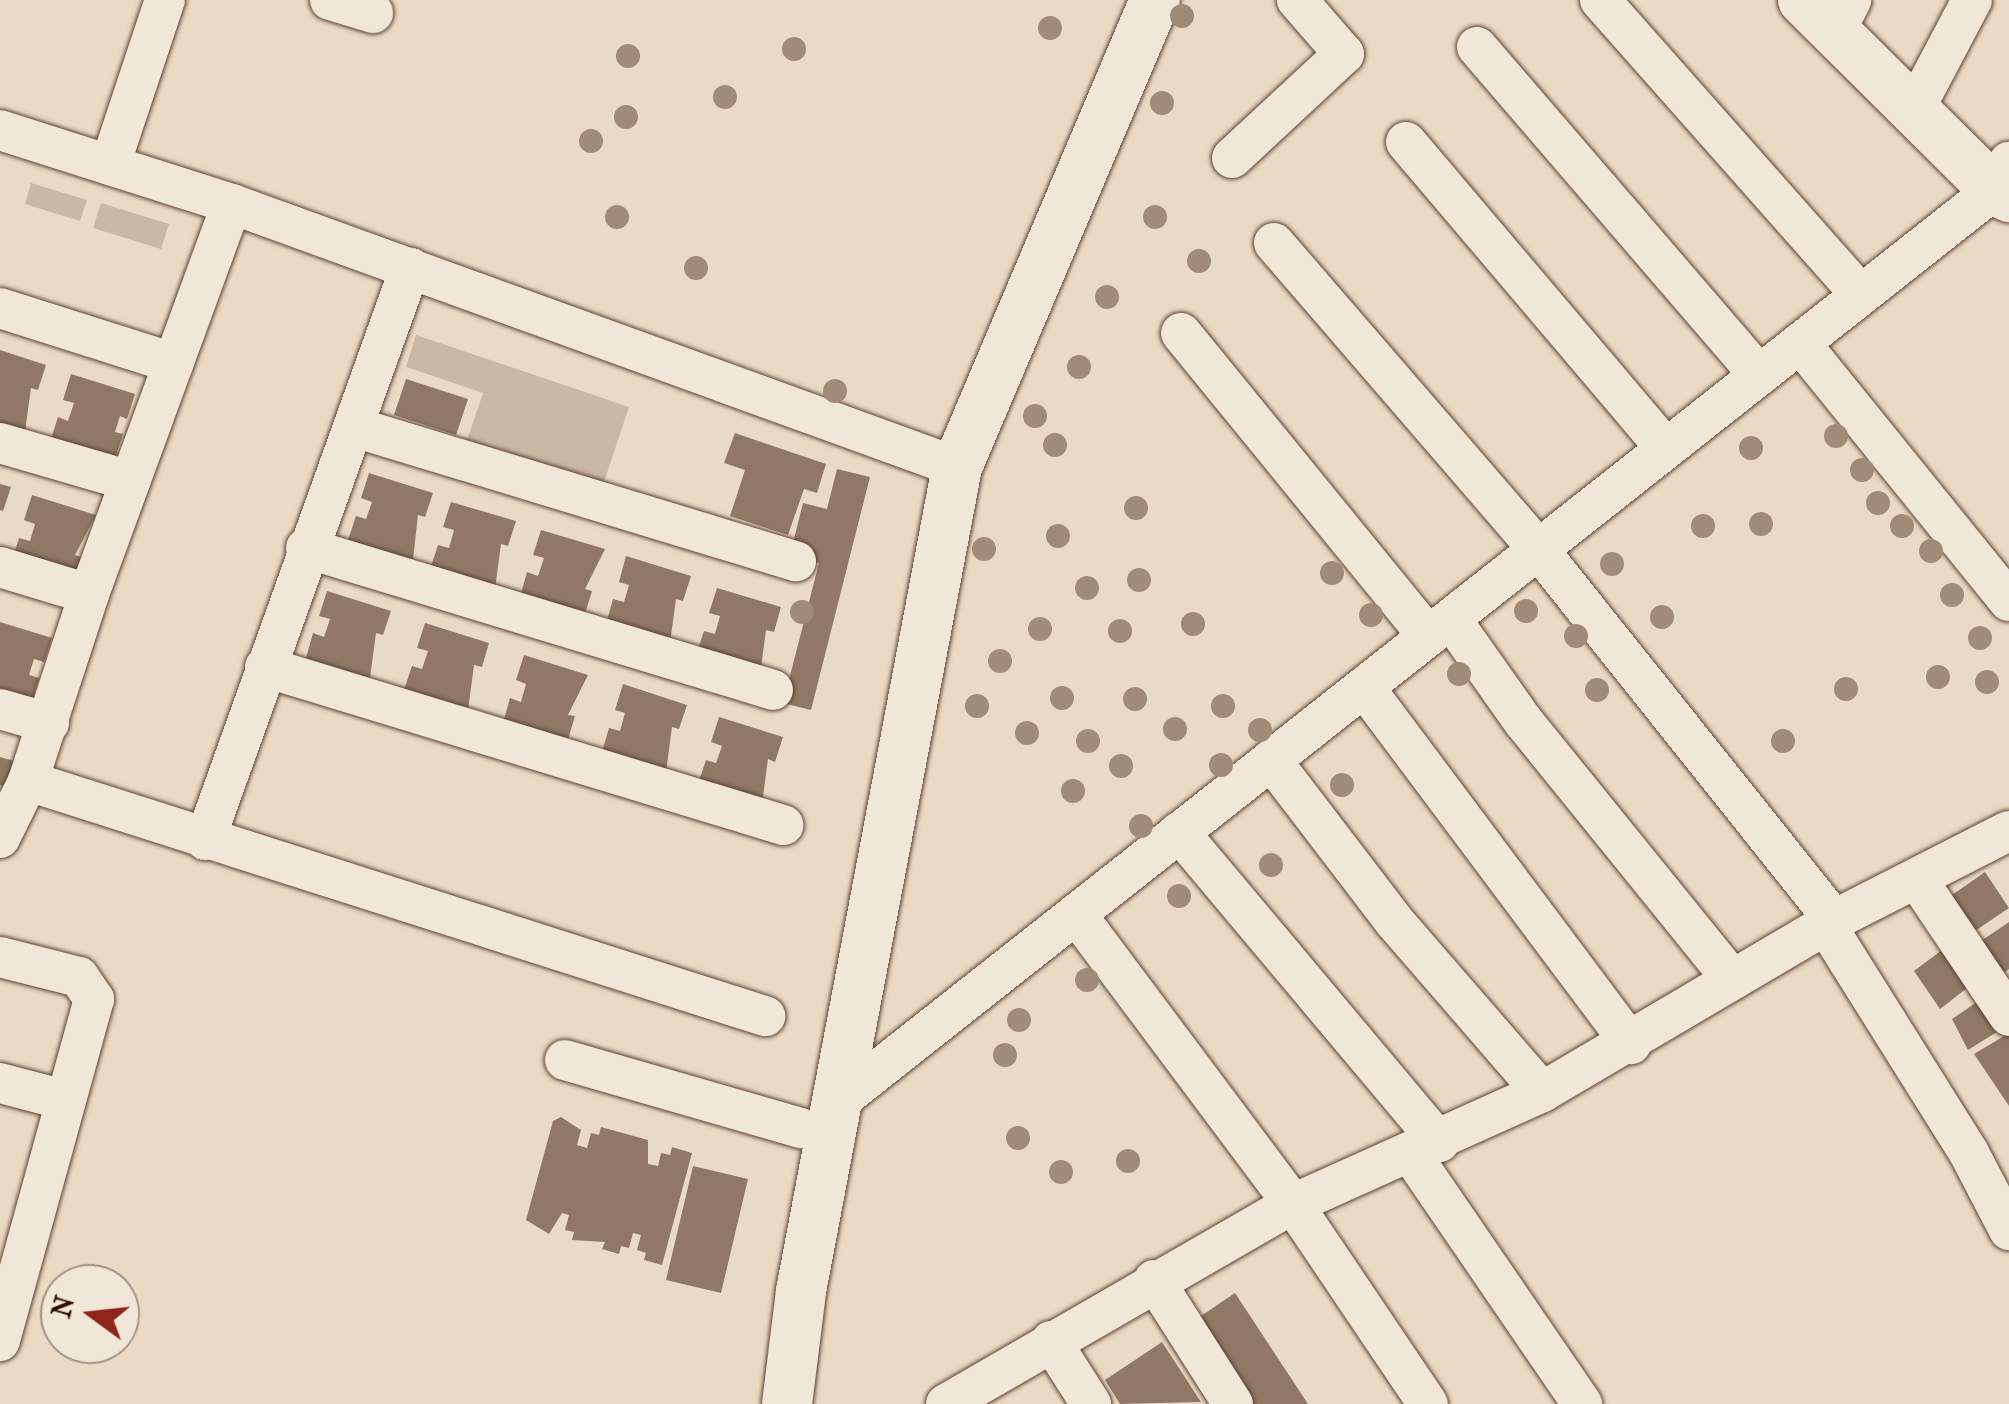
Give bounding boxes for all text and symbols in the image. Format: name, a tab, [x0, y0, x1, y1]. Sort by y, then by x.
north arrow	[40, 1264, 140, 1364]
text: N	[44, 1292, 81, 1321]

